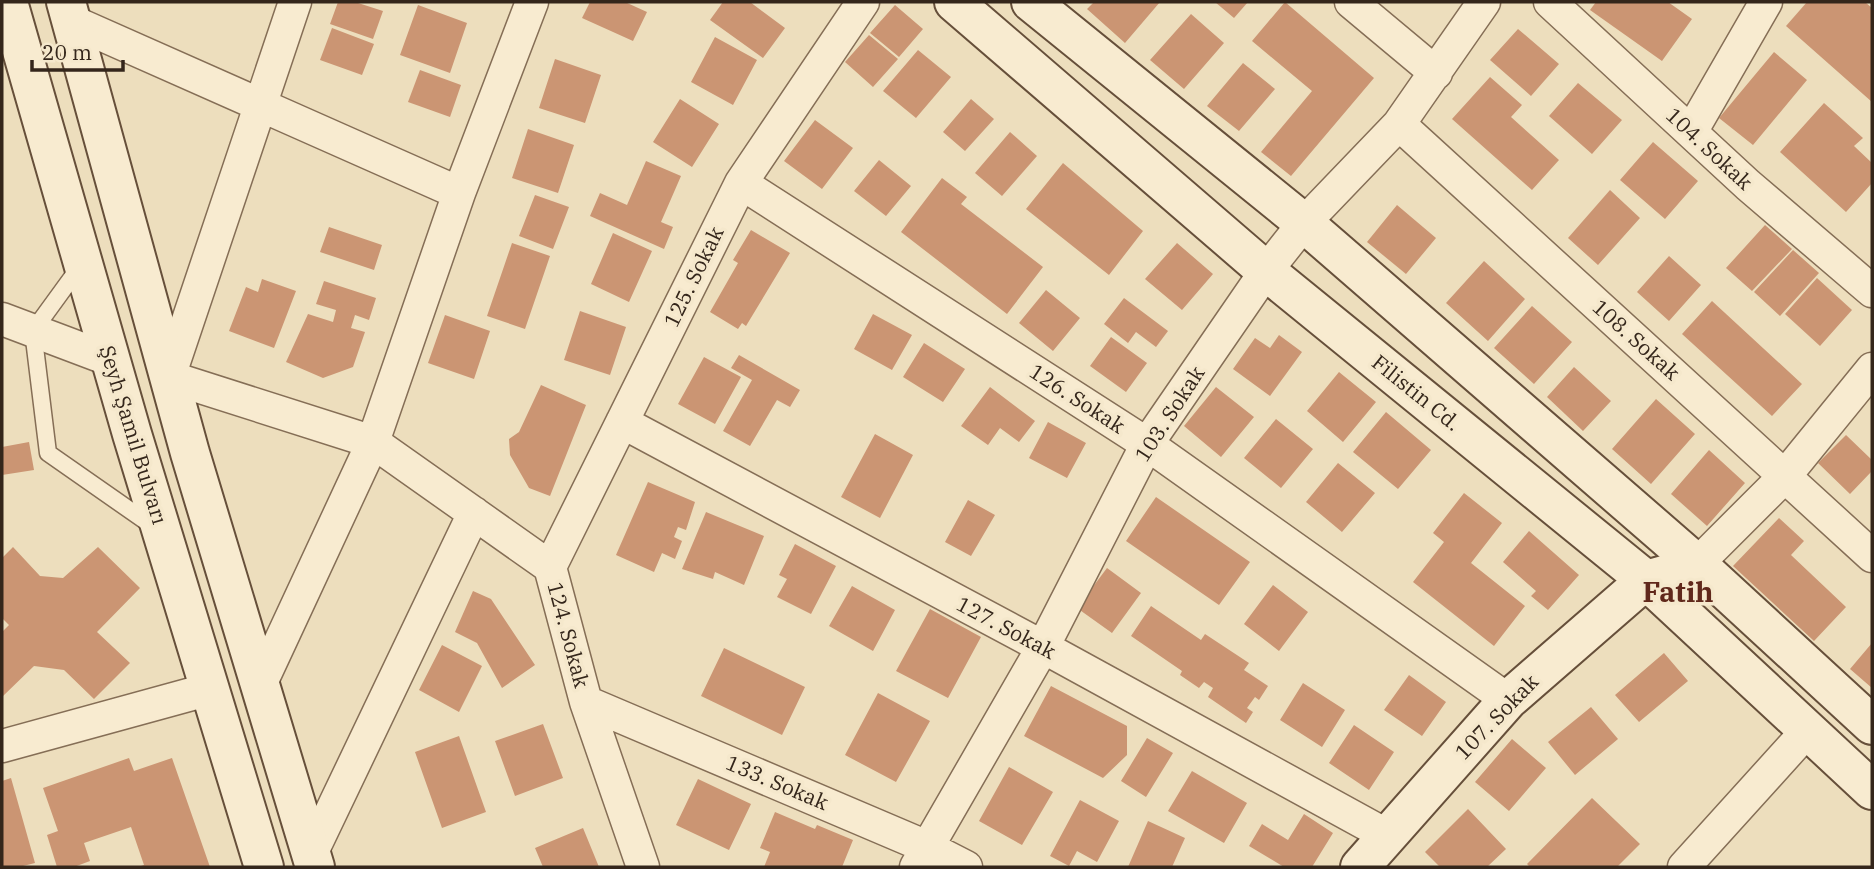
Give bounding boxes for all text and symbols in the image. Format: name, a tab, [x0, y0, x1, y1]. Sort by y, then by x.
scale bar	[32, 28, 122, 72]
text: 20 m	[42, 38, 92, 66]
street label: 104. Sokak	[1660, 101, 1759, 196]
street label: 125. Sokak	[657, 221, 730, 331]
street label: 108. Sokak	[1587, 293, 1687, 386]
street label: Şeyh Şamil Bulvarı	[93, 342, 175, 528]
street label: Filistin Cd.	[1366, 348, 1467, 437]
street label: 126. Sokak	[1024, 357, 1131, 440]
street label: 103. Sokak	[1128, 360, 1211, 467]
district label: Fatih	[1642, 573, 1714, 610]
street label: 124. Sokak	[541, 579, 597, 691]
street label: 127. Sokak	[952, 589, 1062, 665]
street label: 107. Sokak	[1449, 667, 1545, 765]
street label: 133. Sokak	[722, 748, 833, 816]

